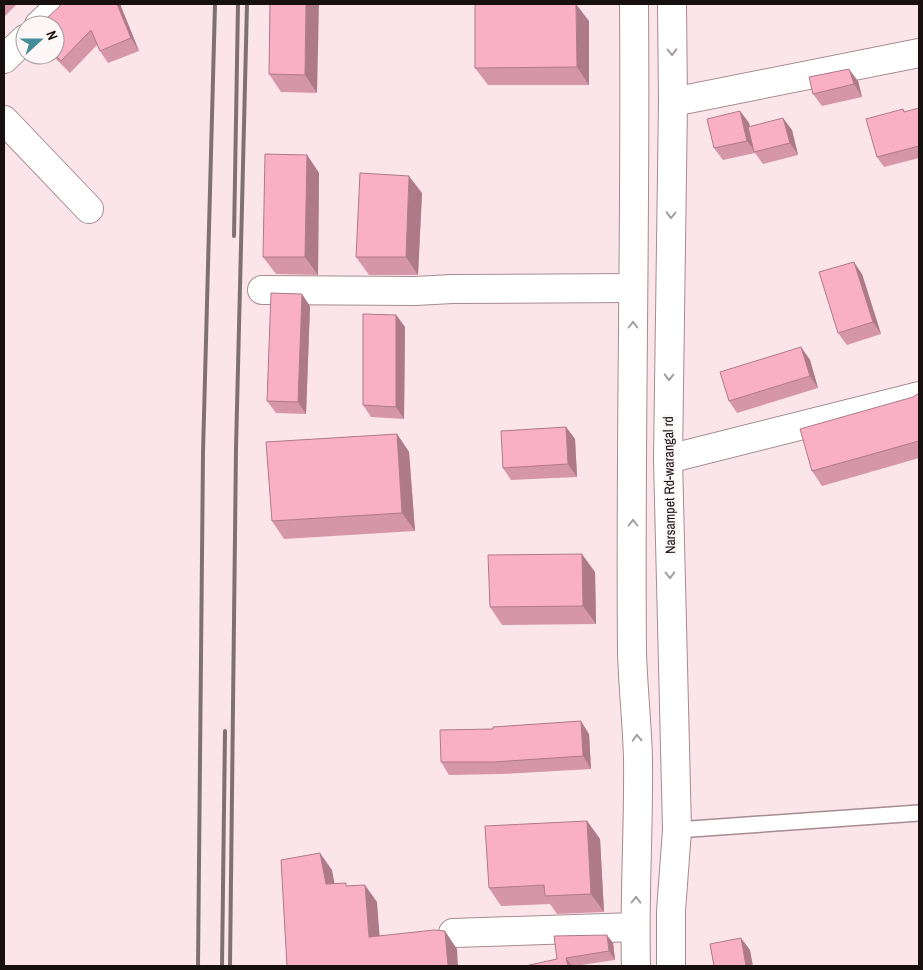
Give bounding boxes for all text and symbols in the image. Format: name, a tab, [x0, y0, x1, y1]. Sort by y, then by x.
north arrow	[15, 15, 65, 65]
text: N	[42, 28, 62, 42]
one-way arrow	[667, 49, 678, 57]
one-way arrow	[666, 212, 676, 219]
one-way arrow	[628, 321, 638, 328]
one-way arrow	[664, 374, 674, 382]
street label: Narsampet Rd-warangal rd	[659, 416, 679, 554]
one-way arrow	[628, 518, 638, 526]
one-way arrow	[665, 571, 676, 579]
one-way arrow	[631, 733, 642, 741]
one-way arrow	[630, 896, 641, 904]

